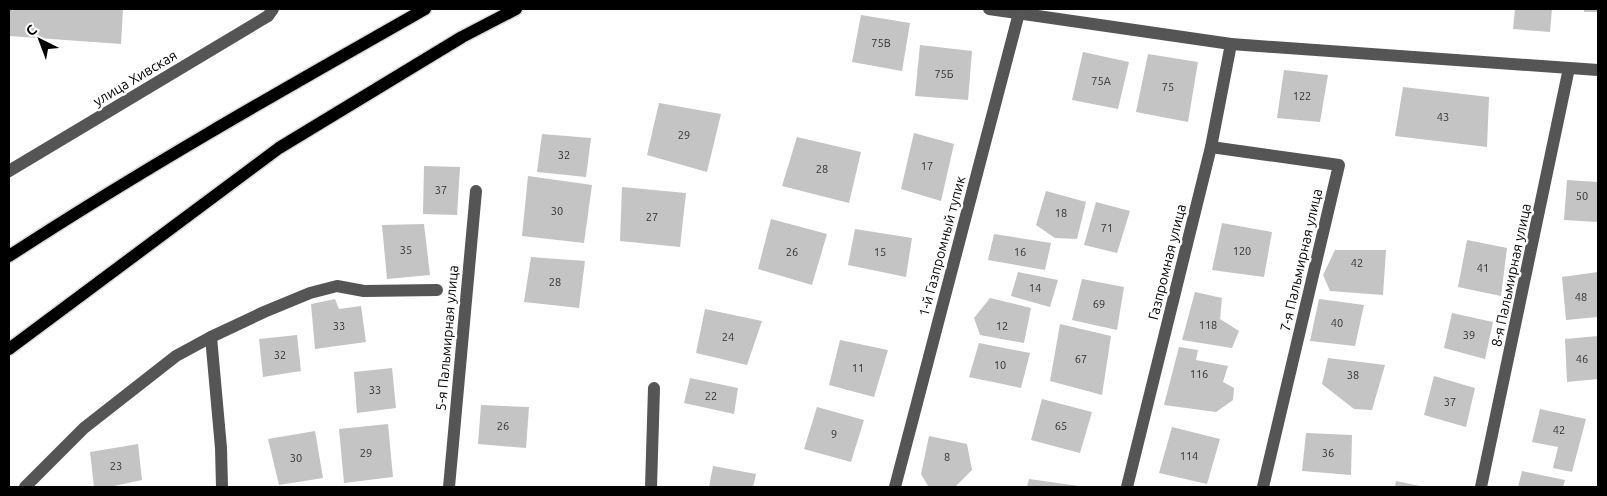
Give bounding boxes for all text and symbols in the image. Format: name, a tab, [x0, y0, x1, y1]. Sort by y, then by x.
north arrow	[15, 15, 65, 65]
text: С	[23, 21, 40, 39]
house number: 75В	[871, 37, 891, 49]
street label: улица Хивская	[90, 47, 180, 109]
house number: 75Б	[934, 68, 954, 80]
house number: 75А	[1091, 75, 1112, 87]
house number: 75	[1162, 81, 1174, 93]
house number: 122	[1293, 90, 1311, 102]
house number: 43	[1437, 111, 1449, 123]
house number: 29	[678, 129, 690, 141]
house number: 32	[558, 149, 570, 161]
house number: 17	[921, 160, 933, 172]
house number: 28	[816, 163, 828, 175]
street label: 1-й Газпромный тупик	[916, 174, 968, 318]
house number: 37	[435, 184, 447, 196]
street label: 7-я Пальмирная улица	[1277, 187, 1325, 333]
house number: 50	[1576, 190, 1588, 202]
street label: Газпромная улица	[1145, 202, 1189, 322]
street label: 8-я Пальмирная улица	[1488, 202, 1534, 348]
house number: 30	[551, 205, 563, 217]
house number: 18	[1055, 207, 1067, 219]
house number: 27	[646, 211, 658, 223]
house number: 71	[1101, 222, 1113, 234]
house number: 35	[400, 244, 412, 256]
house number: 120	[1233, 245, 1251, 257]
house number: 26	[786, 246, 798, 258]
house number: 15	[874, 246, 886, 258]
house number: 16	[1014, 246, 1026, 258]
house number: 42	[1351, 257, 1363, 269]
house number: 41	[1477, 262, 1489, 274]
street label: 5-я Пальмирная улица	[433, 265, 461, 411]
house number: 28	[549, 276, 561, 288]
house number: 14	[1029, 282, 1041, 294]
house number: 48	[1575, 291, 1587, 303]
house number: 69	[1093, 298, 1105, 310]
house number: 40	[1331, 317, 1343, 329]
house number: 118	[1199, 319, 1217, 331]
house number: 33	[333, 320, 345, 332]
house number: 12	[996, 320, 1008, 332]
house number: 39	[1463, 329, 1475, 341]
house number: 24	[722, 331, 734, 343]
house number: 32	[274, 349, 286, 361]
house number: 67	[1075, 353, 1087, 365]
house number: 46	[1576, 353, 1588, 365]
house number: 10	[994, 359, 1006, 371]
house number: 11	[852, 362, 864, 374]
house number: 116	[1190, 368, 1208, 380]
house number: 38	[1347, 369, 1359, 381]
house number: 33	[369, 384, 381, 396]
house number: 22	[705, 390, 717, 402]
house number: 37	[1444, 396, 1456, 408]
house number: 26	[497, 420, 509, 432]
house number: 65	[1055, 420, 1067, 432]
house number: 42	[1553, 424, 1565, 436]
house number: 9	[831, 428, 837, 440]
house number: 29	[360, 447, 372, 459]
house number: 36	[1322, 447, 1334, 459]
house number: 114	[1180, 450, 1198, 462]
house number: 8	[944, 451, 950, 463]
house number: 30	[290, 452, 302, 464]
house number: 23	[110, 460, 122, 472]

